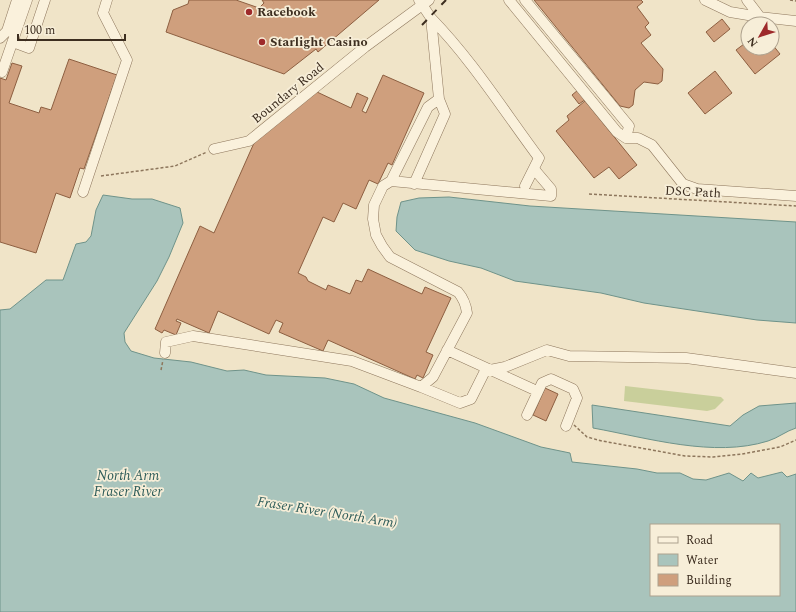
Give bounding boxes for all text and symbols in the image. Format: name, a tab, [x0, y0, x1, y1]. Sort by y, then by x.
place label: Racebook	[257, 2, 316, 22]
marker: Racebook	[244, 7, 254, 17]
scale bar	[18, 16, 125, 42]
north arrow	[740, 16, 780, 56]
text: 100 m	[24, 21, 55, 40]
place label: Starlight Casino	[270, 32, 368, 52]
text: N	[743, 33, 762, 51]
marker: Starlight Casino	[257, 37, 267, 47]
street label: Boundary Road	[247, 57, 329, 129]
street label: DSC Path	[664, 181, 722, 203]
water label: North Arm Fraser River	[94, 465, 163, 502]
water label: Fraser River (North Arm)	[256, 491, 398, 533]
legend	[650, 524, 780, 596]
text: Road	[686, 531, 713, 550]
text: Water	[686, 551, 718, 570]
text: Building	[686, 571, 732, 590]

